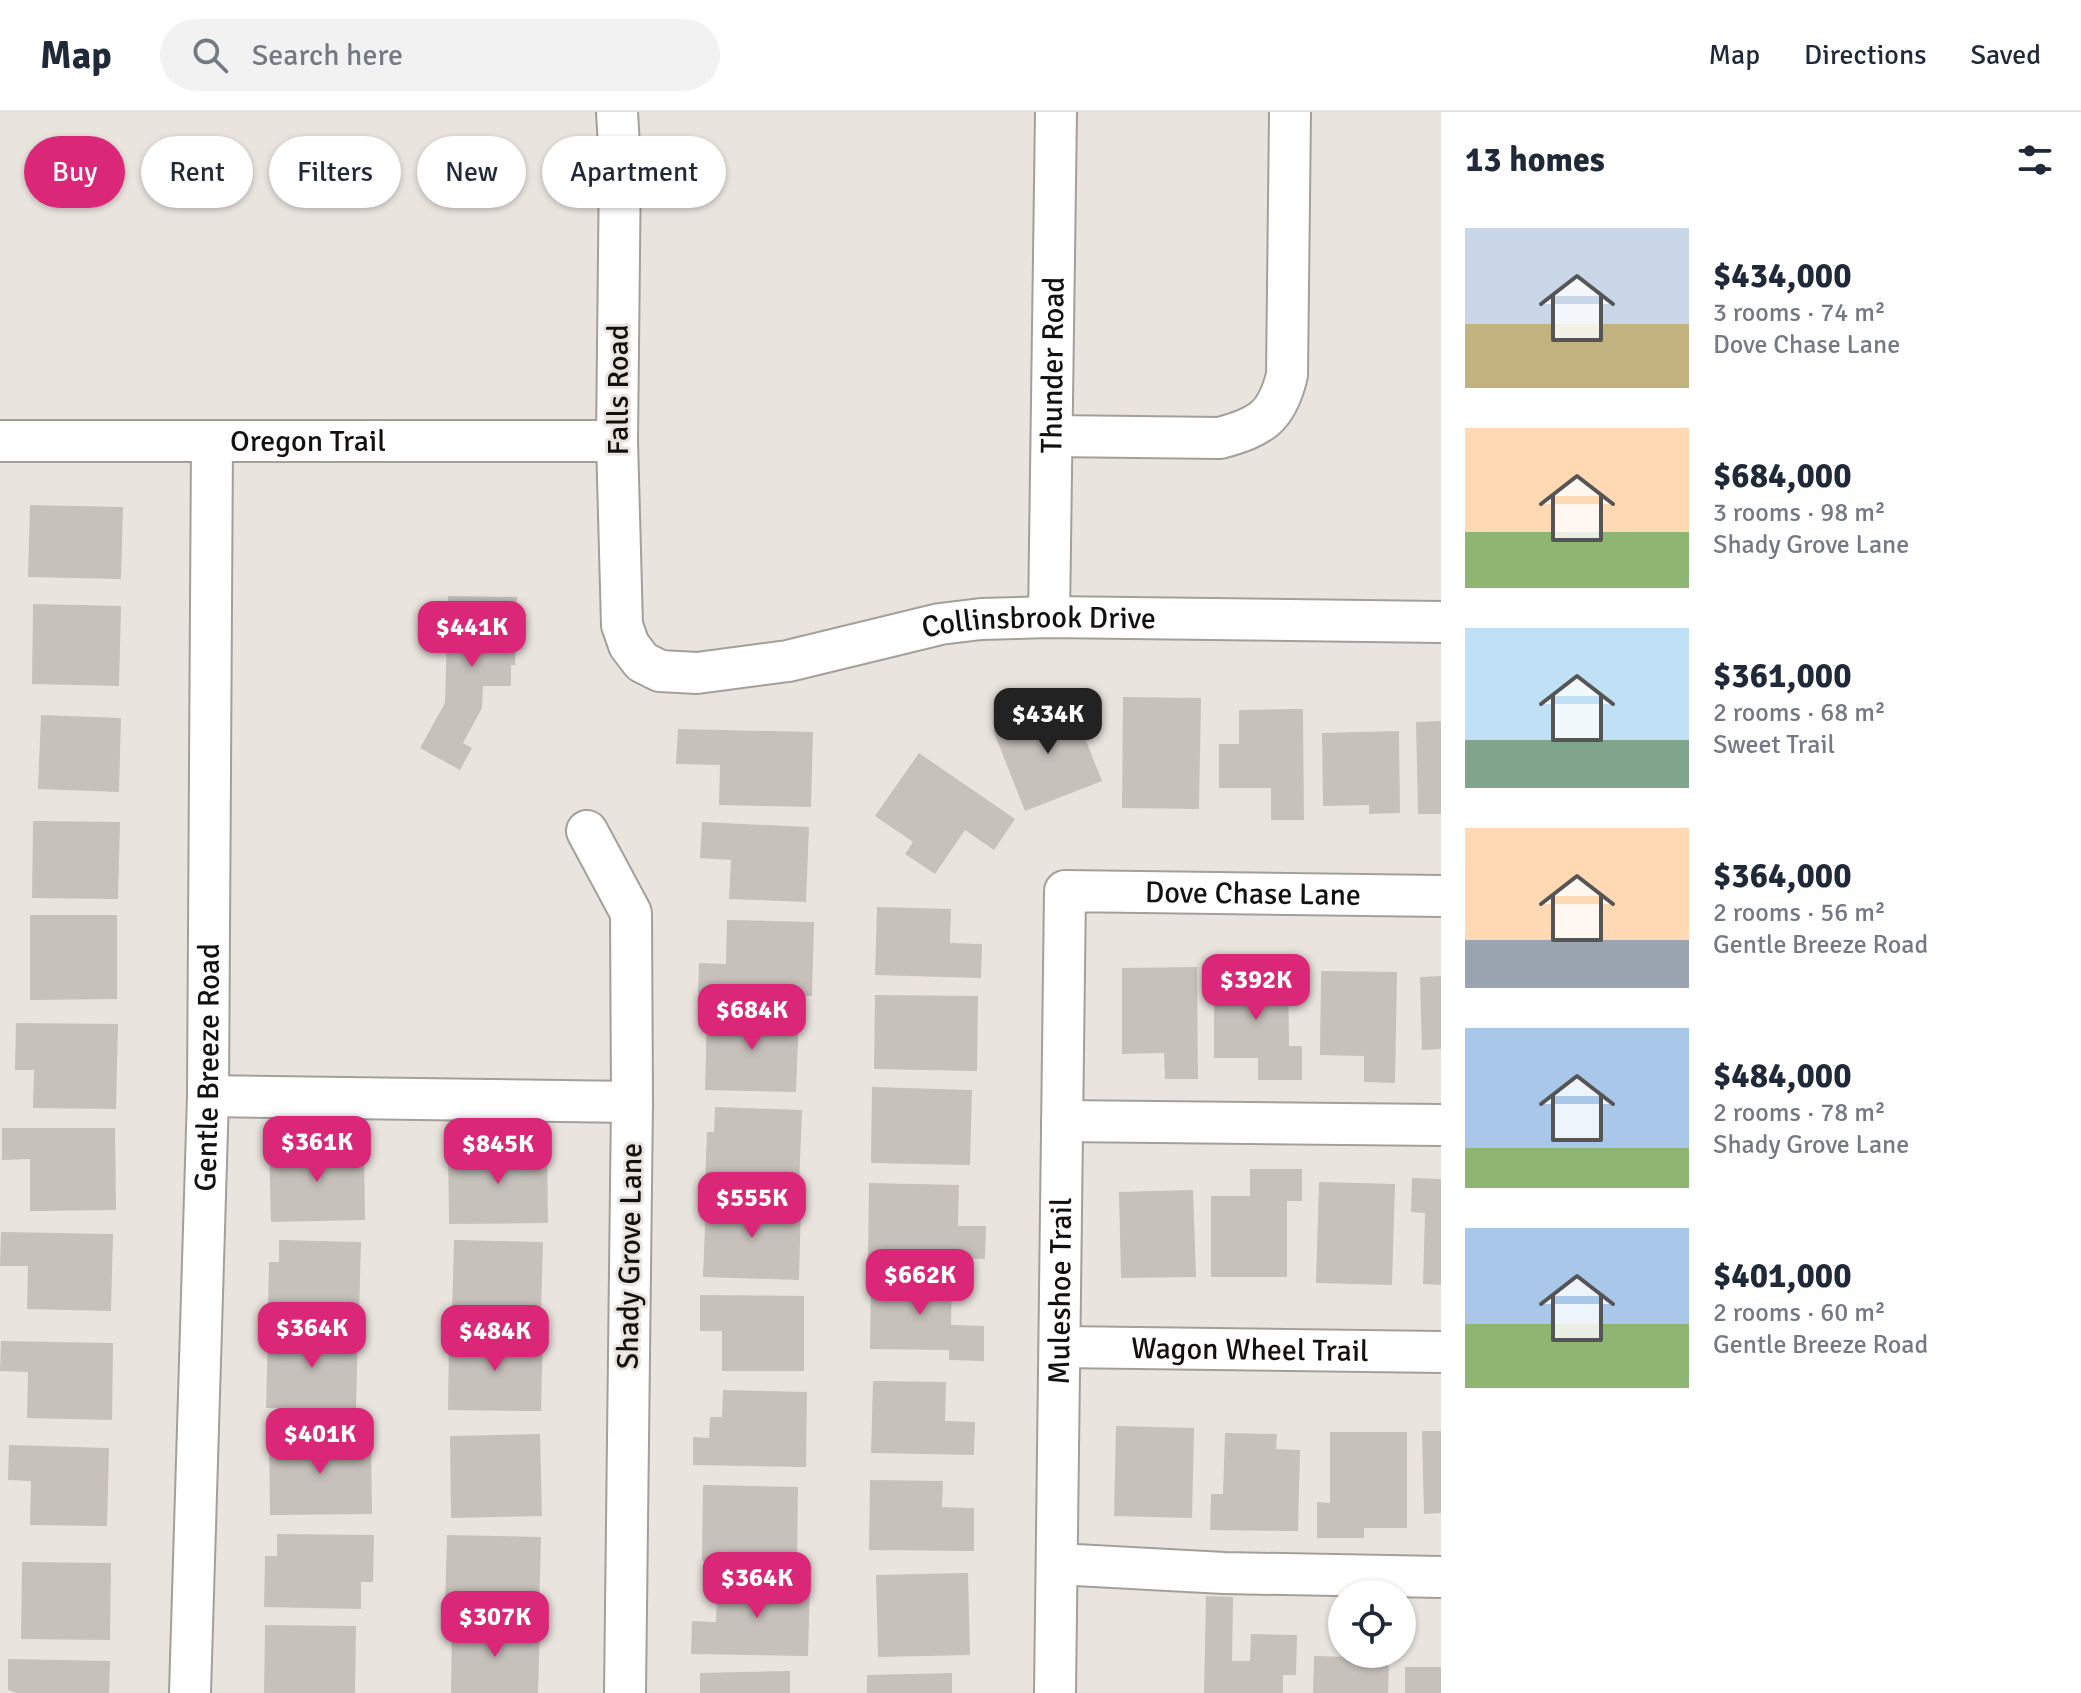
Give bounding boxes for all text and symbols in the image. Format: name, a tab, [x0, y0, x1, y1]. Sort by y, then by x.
search box	[160, 19, 720, 91]
text: Map	[40, 32, 112, 79]
icon: search	[188, 33, 232, 77]
text: Search here	[252, 37, 403, 74]
text: Map	[1708, 38, 1760, 72]
text: Directions	[1804, 38, 1926, 72]
text: Saved	[1970, 38, 2041, 72]
chip: Buy	[24, 136, 125, 208]
chip: Rent	[141, 136, 253, 208]
chip: Filters	[269, 136, 401, 208]
chip: New	[417, 136, 526, 208]
chip: Apartment	[542, 136, 726, 208]
icon: filters	[2013, 138, 2057, 182]
text: 13 homes	[1465, 139, 1605, 181]
text: $434,000	[1713, 255, 1852, 297]
icon: home	[1529, 260, 1625, 356]
street label: Thunder Road	[1033, 276, 1072, 454]
text: 3 rooms · 74 m²	[1713, 297, 1886, 329]
street label: Falls Road	[600, 324, 637, 456]
text: Dove Chase Lane	[1713, 329, 1900, 361]
street label: Oregon Trail	[230, 423, 386, 460]
text: $684,000	[1713, 455, 1852, 497]
icon: home	[1529, 460, 1625, 556]
text: 3 rooms · 98 m²	[1713, 497, 1886, 529]
text: Shady Grove Lane	[1713, 529, 1909, 561]
street label: Collinsbrook Drive	[918, 598, 1156, 646]
pin: $441K	[416, 601, 528, 669]
text: $441K	[436, 611, 508, 643]
text: $361,000	[1713, 655, 1852, 697]
icon: home	[1529, 660, 1625, 756]
pin: $434K	[992, 688, 1104, 756]
text: 2 rooms · 68 m²	[1713, 697, 1886, 729]
text: $434K	[1012, 698, 1084, 730]
text: Sweet Trail	[1713, 729, 1835, 761]
text: $364,000	[1713, 855, 1852, 897]
icon: home	[1529, 860, 1625, 956]
street label: Dove Chase Lane	[1145, 874, 1361, 913]
text: 2 rooms · 56 m²	[1713, 897, 1886, 929]
text: Gentle Breeze Road	[1713, 929, 1928, 961]
street label: Gentle Breeze Road	[187, 943, 227, 1192]
pin: $392K	[1200, 954, 1312, 1022]
text: $392K	[1220, 964, 1292, 996]
pin: $684K	[696, 984, 808, 1052]
text: $684K	[716, 994, 788, 1026]
text: $484,000	[1713, 1055, 1852, 1097]
icon: home	[1529, 1060, 1625, 1156]
text: 2 rooms · 78 m²	[1713, 1097, 1886, 1129]
pin: $361K	[261, 1116, 373, 1184]
pin: $845K	[442, 1118, 554, 1186]
text: $361K	[281, 1126, 353, 1158]
text: $845K	[462, 1128, 534, 1160]
text: Shady Grove Lane	[1713, 1129, 1909, 1161]
street label: Shady Grove Lane	[610, 1142, 650, 1370]
pin: $555K	[696, 1172, 808, 1240]
text: $555K	[716, 1182, 788, 1214]
street label: Muleshoe Trail	[1040, 1197, 1080, 1385]
pin: $662K	[864, 1249, 976, 1317]
text: $401,000	[1713, 1255, 1852, 1297]
text: $662K	[884, 1259, 956, 1291]
icon: home	[1529, 1260, 1625, 1356]
text: 2 rooms · 60 m²	[1713, 1297, 1886, 1329]
pin: $364K	[256, 1302, 368, 1370]
pin: $484K	[439, 1305, 551, 1373]
text: $364K	[276, 1312, 348, 1344]
text: $484K	[459, 1315, 531, 1347]
street label: Wagon Wheel Trail	[1131, 1329, 1369, 1370]
text: Gentle Breeze Road	[1713, 1329, 1928, 1361]
pin: $401K	[264, 1408, 376, 1476]
text: $401K	[284, 1418, 356, 1450]
pin: $364K	[701, 1552, 813, 1620]
text: $364K	[721, 1562, 793, 1594]
map controls	[1328, 1580, 1416, 1668]
button: locate	[1328, 1580, 1416, 1668]
pin: $307K	[439, 1591, 551, 1659]
text: $307K	[459, 1601, 531, 1633]

